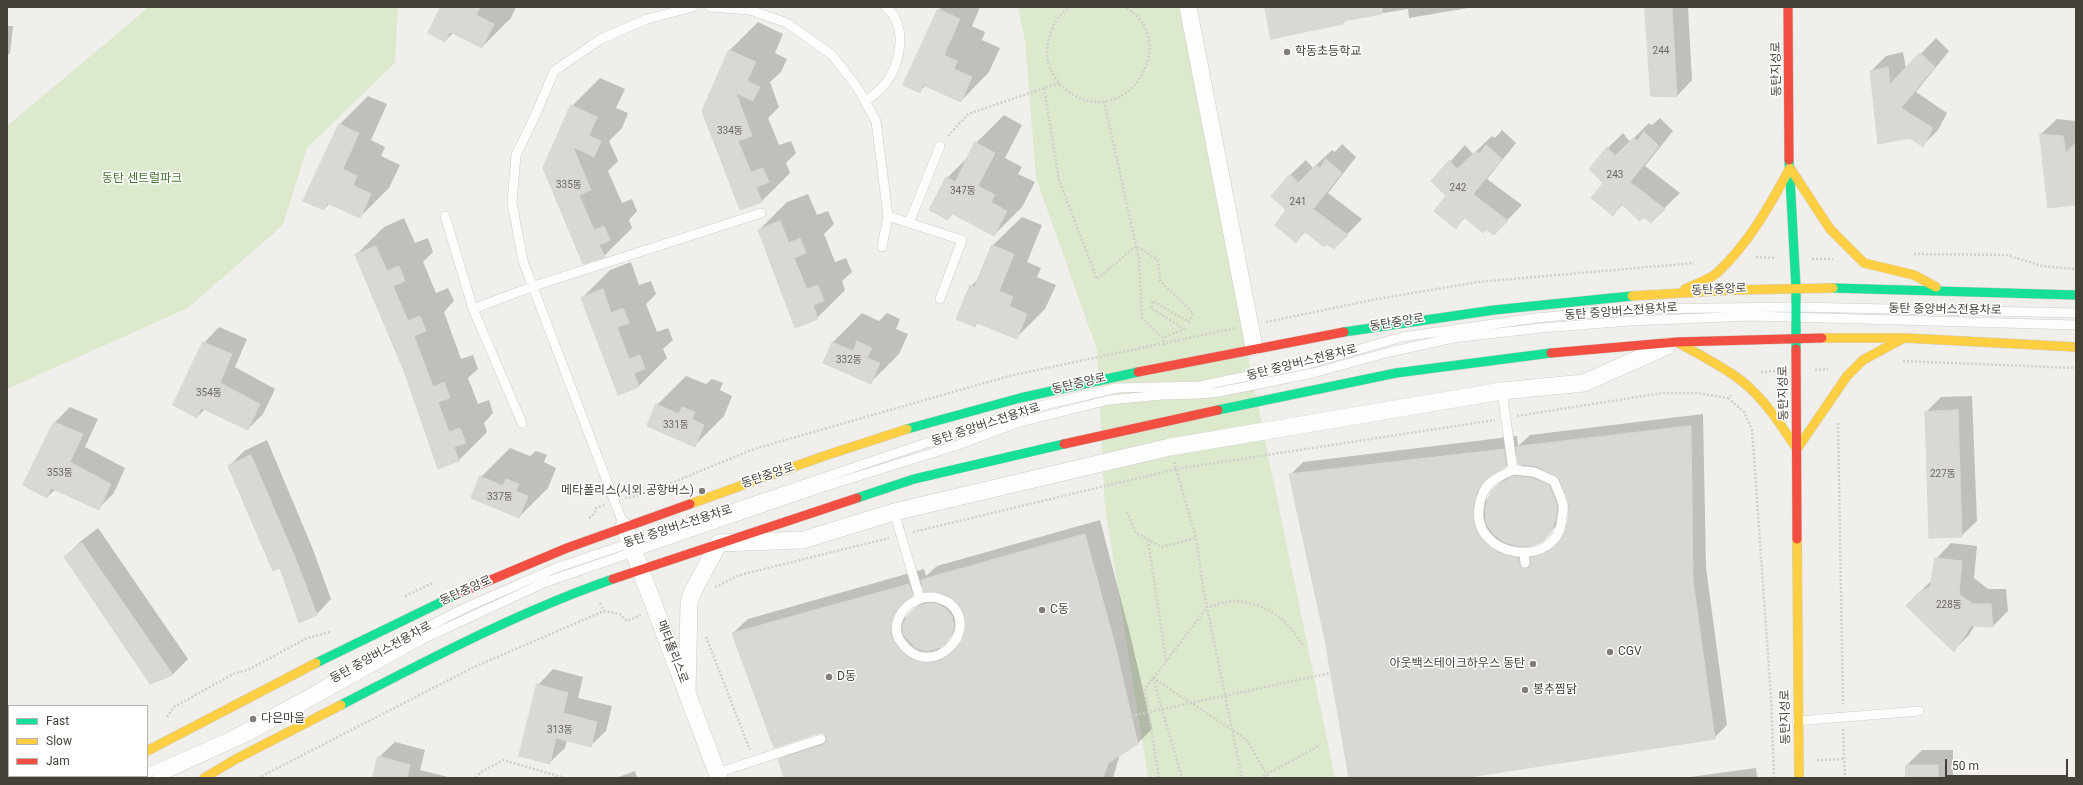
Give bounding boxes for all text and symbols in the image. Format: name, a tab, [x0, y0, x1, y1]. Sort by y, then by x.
street label: 동탄지성로	[1769, 41, 1785, 97]
place label: 학동초등학교	[1295, 45, 1361, 59]
house number: 244	[1653, 45, 1669, 57]
marker: 학동초등학교	[1282, 47, 1292, 57]
house number: 334동	[717, 125, 743, 137]
house number: 243	[1607, 169, 1623, 181]
park label: 동탄 센트럴파크	[102, 172, 182, 186]
house number: 335동	[556, 179, 582, 191]
house number: 242	[1450, 182, 1466, 194]
house number: 347동	[950, 185, 976, 197]
house number: 241	[1290, 196, 1306, 208]
street label: 동탄중앙로	[1691, 281, 1747, 299]
street label: 동탄 중앙버스전용차로	[1564, 301, 1678, 323]
street label: 동탄 중앙버스전용차로	[1888, 302, 2002, 318]
street label: 동탄중앙로	[1369, 312, 1425, 334]
street label: 동탄 중앙버스전용차로	[1245, 342, 1359, 384]
house number: 332동	[836, 354, 862, 366]
street label: 동탄지성로	[1776, 365, 1792, 421]
street label: 동탄중앙로	[1050, 371, 1108, 397]
house number: 354동	[196, 387, 222, 399]
street label: 동탄 중앙버스전용차로	[930, 401, 1042, 449]
house number: 331동	[663, 419, 689, 431]
street label: 동탄중앙로	[740, 460, 796, 492]
house number: 353동	[47, 467, 73, 479]
house number: 227동	[1930, 468, 1956, 480]
place label: 메타폴리스(시외.공항버스)	[561, 484, 694, 498]
marker: 메타폴리스(시외.공항버스)	[697, 486, 707, 496]
house number: 337동	[487, 491, 513, 503]
street label: 동탄 중앙버스전용차로	[622, 503, 734, 551]
street label: 동탄중앙로	[438, 573, 494, 609]
house number: 228동	[1936, 599, 1962, 611]
place label: C동	[1050, 603, 1069, 617]
marker: C동	[1037, 605, 1047, 615]
street label: 메타폴리스로	[653, 618, 691, 686]
street label: 동탄 중앙버스전용차로	[328, 619, 434, 687]
place label: CGV	[1618, 645, 1642, 659]
marker: CGV	[1605, 647, 1615, 657]
place label: 아웃백스테이크하우스 동탄	[1390, 657, 1525, 671]
marker: 아웃백스테이크하우스 동탄	[1528, 659, 1538, 669]
place label: D동	[837, 670, 856, 684]
marker: D동	[824, 672, 834, 682]
place label: 봉추찜닭	[1533, 683, 1577, 697]
marker: 봉추찜닭	[1520, 685, 1530, 695]
street label: 동탄지성로	[1778, 689, 1794, 745]
legend	[8, 705, 148, 777]
place label: 다은마을	[261, 712, 305, 726]
text: Fast	[46, 714, 69, 728]
marker: 다은마을	[248, 714, 258, 724]
house number: 313동	[547, 724, 573, 736]
text: Slow	[46, 734, 72, 748]
scale bar	[1947, 751, 2070, 777]
text: Jam	[46, 754, 70, 768]
text: 50 m	[1952, 759, 1979, 773]

